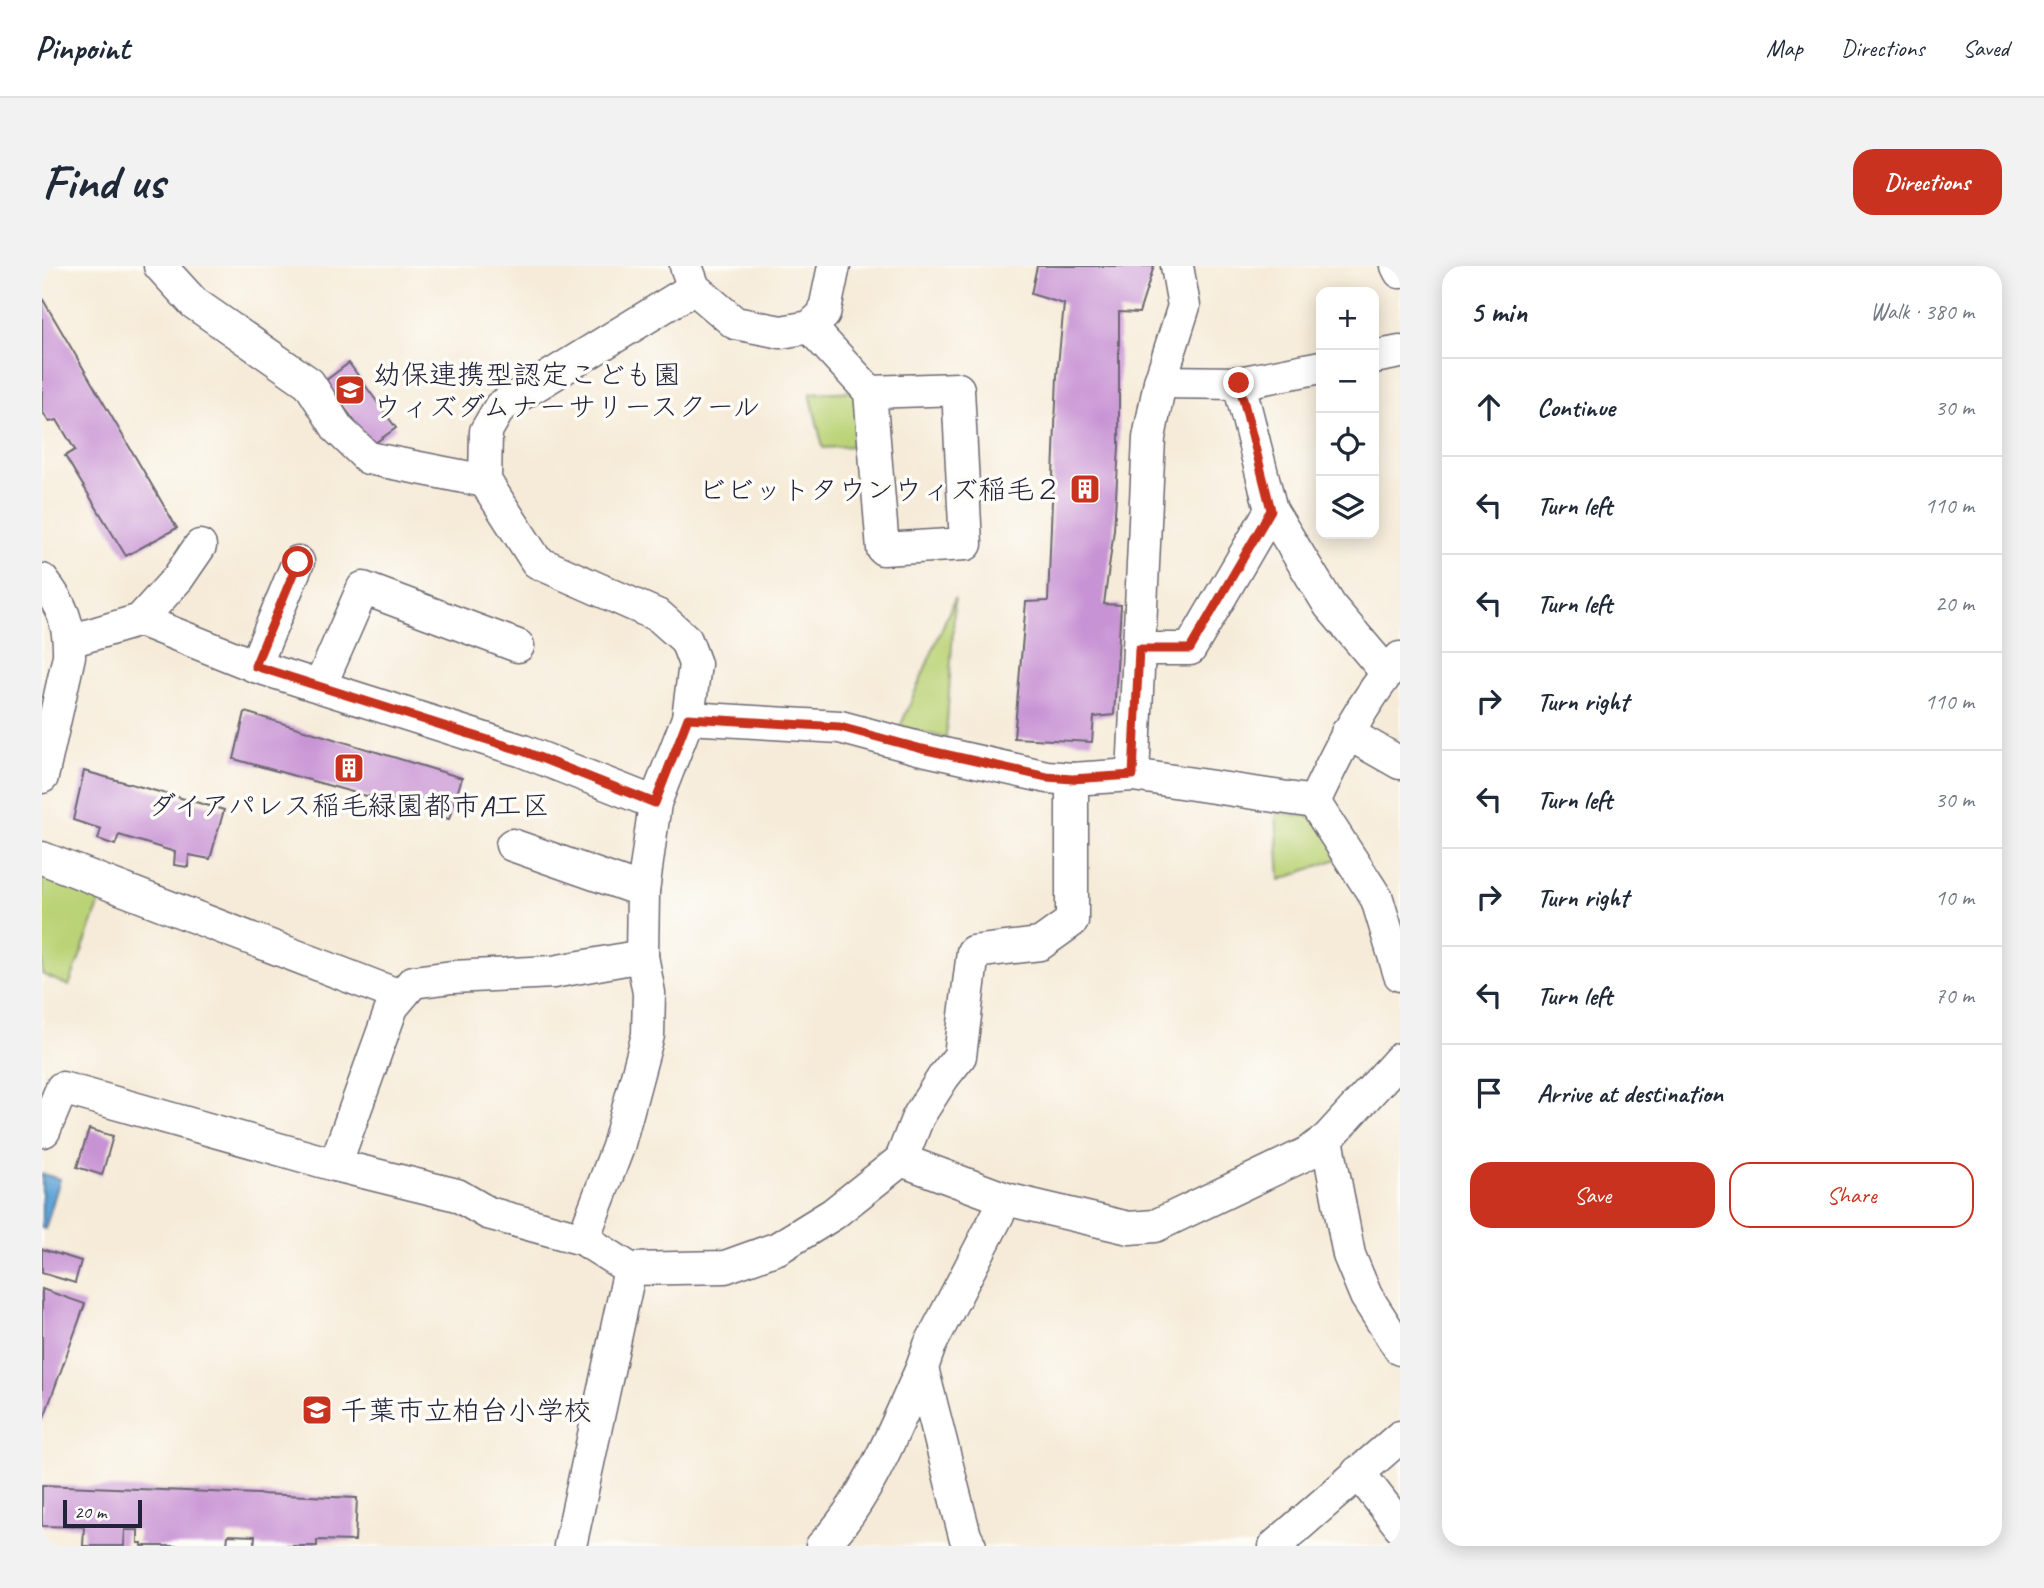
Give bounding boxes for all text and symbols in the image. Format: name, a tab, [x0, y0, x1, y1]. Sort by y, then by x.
text: Pinpoint	[35, 27, 129, 69]
text: Map	[1766, 33, 1803, 63]
text: Directions	[1841, 33, 1924, 63]
text: Saved	[1962, 33, 2009, 63]
button: Directions	[1853, 149, 2002, 215]
text: Find us	[42, 151, 164, 213]
map controls	[1316, 287, 1379, 539]
button: +	[1316, 287, 1379, 350]
text: 5 min	[1470, 293, 1527, 331]
text: Walk · 380 m	[1870, 297, 1974, 326]
button: −	[1316, 350, 1379, 413]
place label: 幼保連携型認定こども園 ウィズダムナーサリースクール	[373, 357, 761, 424]
route end	[1223, 367, 1254, 398]
school or university icon: 幼保連携型認定こども園 ウィズダムナーサリースクール	[333, 373, 367, 407]
icon: ahead	[1470, 388, 1508, 426]
text: Continue	[1537, 391, 1615, 424]
text: 30 m	[1935, 393, 1974, 422]
button: locate	[1316, 413, 1379, 476]
place label: ビビットタウンウィズ稲毛２	[698, 472, 1062, 507]
building icon: ビビットタウンウィズ稲毛２	[1068, 472, 1102, 506]
button: layers	[1316, 476, 1379, 539]
icon: left	[1470, 486, 1508, 524]
text: Turn left	[1537, 489, 1612, 522]
text: 110 m	[1925, 491, 1974, 520]
route start	[282, 546, 313, 577]
icon: left	[1470, 584, 1508, 622]
text: Turn left	[1537, 587, 1612, 620]
text: 20 m	[1935, 589, 1974, 618]
icon: right	[1470, 682, 1508, 720]
text: Turn right	[1537, 685, 1628, 718]
text: 110 m	[1925, 687, 1974, 716]
building icon: ダイアパレス稲毛緑園都市A工区	[332, 751, 366, 785]
icon: left	[1470, 780, 1508, 818]
text: Turn left	[1537, 783, 1612, 816]
text: 30 m	[1935, 785, 1974, 814]
place label: ダイアパレス稲毛緑園都市A工区	[148, 788, 550, 823]
icon: right	[1470, 878, 1508, 916]
text: Turn right	[1537, 881, 1628, 914]
text: 10 m	[1935, 883, 1974, 912]
icon: left	[1470, 976, 1508, 1014]
text: Turn left	[1537, 979, 1612, 1012]
text: 70 m	[1935, 981, 1974, 1010]
icon: arrive	[1470, 1074, 1508, 1112]
text: Arrive at destination	[1537, 1077, 1723, 1110]
button: Save	[1470, 1162, 1715, 1228]
button: Share	[1729, 1162, 1974, 1228]
school or university icon: 千葉市立柏台小学校	[300, 1393, 334, 1427]
place label: 千葉市立柏台小学校	[340, 1393, 592, 1428]
scale bar	[63, 1497, 142, 1529]
text: 20 m	[74, 1500, 106, 1524]

